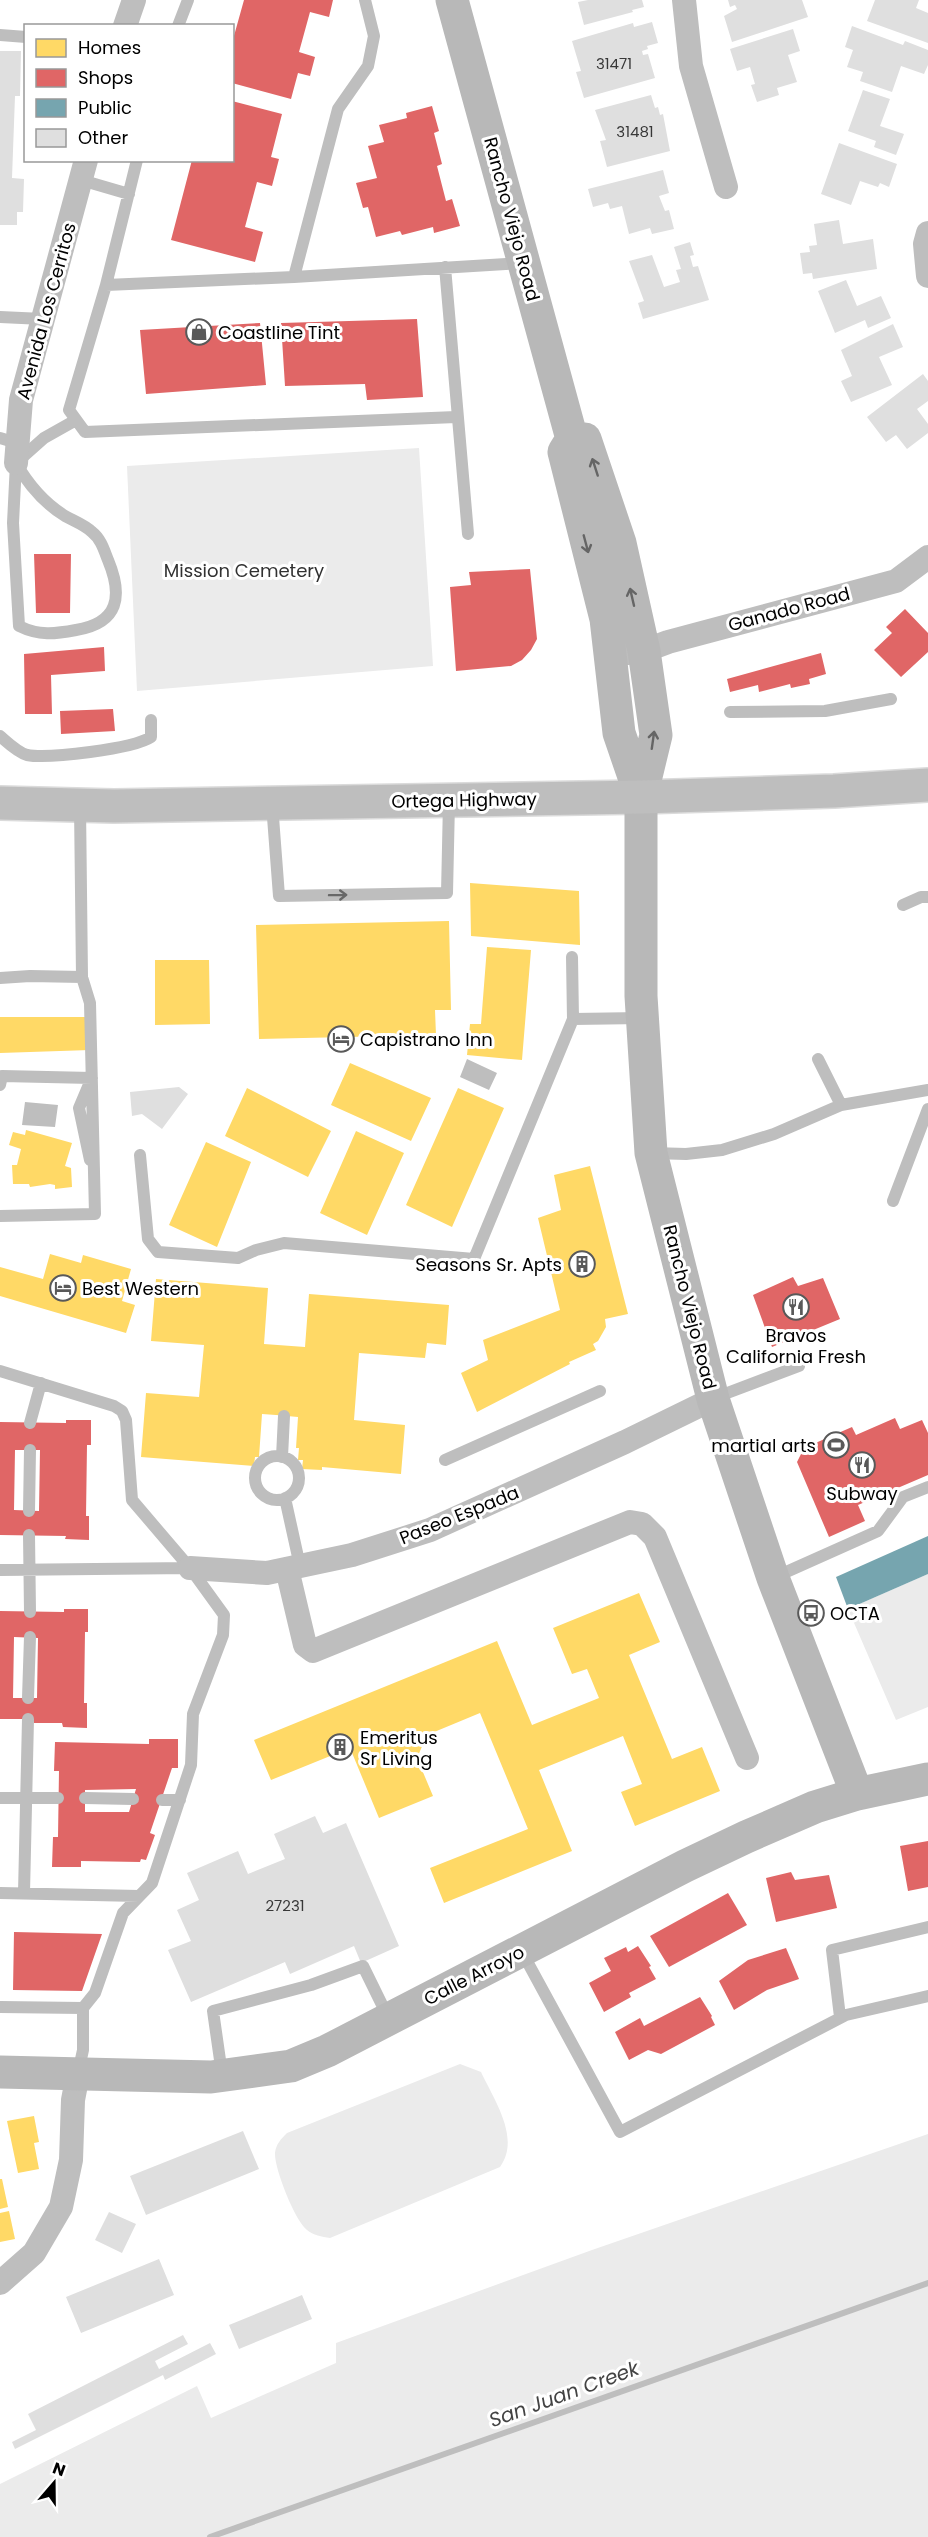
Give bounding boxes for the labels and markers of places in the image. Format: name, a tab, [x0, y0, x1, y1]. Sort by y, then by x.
shop icon: Coastline Tint	[184, 317, 214, 347]
place label: Coastline Tint	[218, 320, 340, 345]
hotel icon: Capistrano Inn	[326, 1024, 356, 1054]
place label: Capistrano Inn	[360, 1027, 493, 1052]
building icon: Seasons Sr. Apts	[567, 1249, 597, 1279]
place label: Seasons Sr. Apts	[415, 1252, 562, 1277]
hotel icon: Best Western	[48, 1273, 78, 1303]
place label: Best Western	[82, 1276, 199, 1301]
restaurant icon: Bravos California Fresh	[781, 1292, 811, 1322]
place label: Bravos California Fresh	[726, 1323, 866, 1369]
sports icon: martial arts	[821, 1430, 851, 1460]
place label: martial arts	[711, 1433, 816, 1458]
restaurant icon: Subway	[847, 1450, 877, 1480]
place label: Subway	[826, 1481, 898, 1506]
bus stop icon: OCTA	[796, 1598, 826, 1628]
place label: OCTA	[830, 1601, 880, 1626]
place label: Emeritus Sr Living	[360, 1725, 438, 1771]
building icon: Emeritus Sr Living	[325, 1732, 355, 1762]

